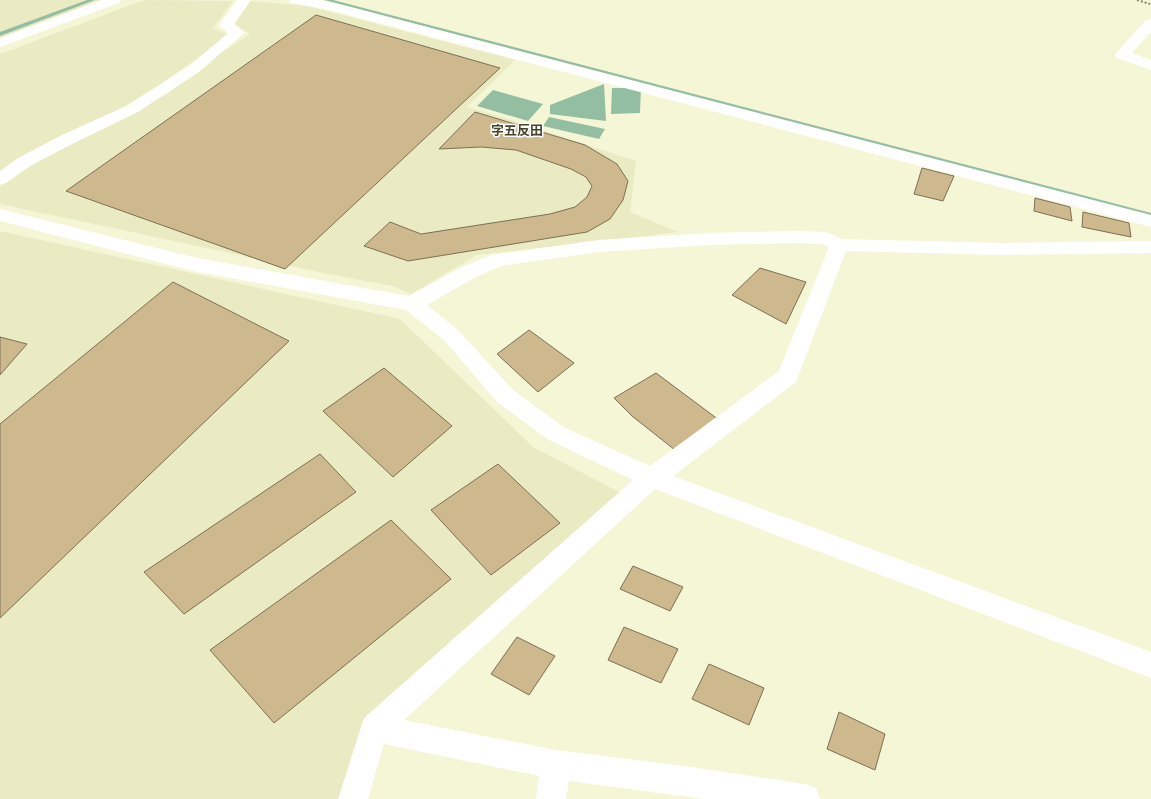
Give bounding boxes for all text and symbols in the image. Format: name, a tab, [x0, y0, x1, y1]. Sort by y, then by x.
district label: 字五反田	[491, 120, 543, 140]

